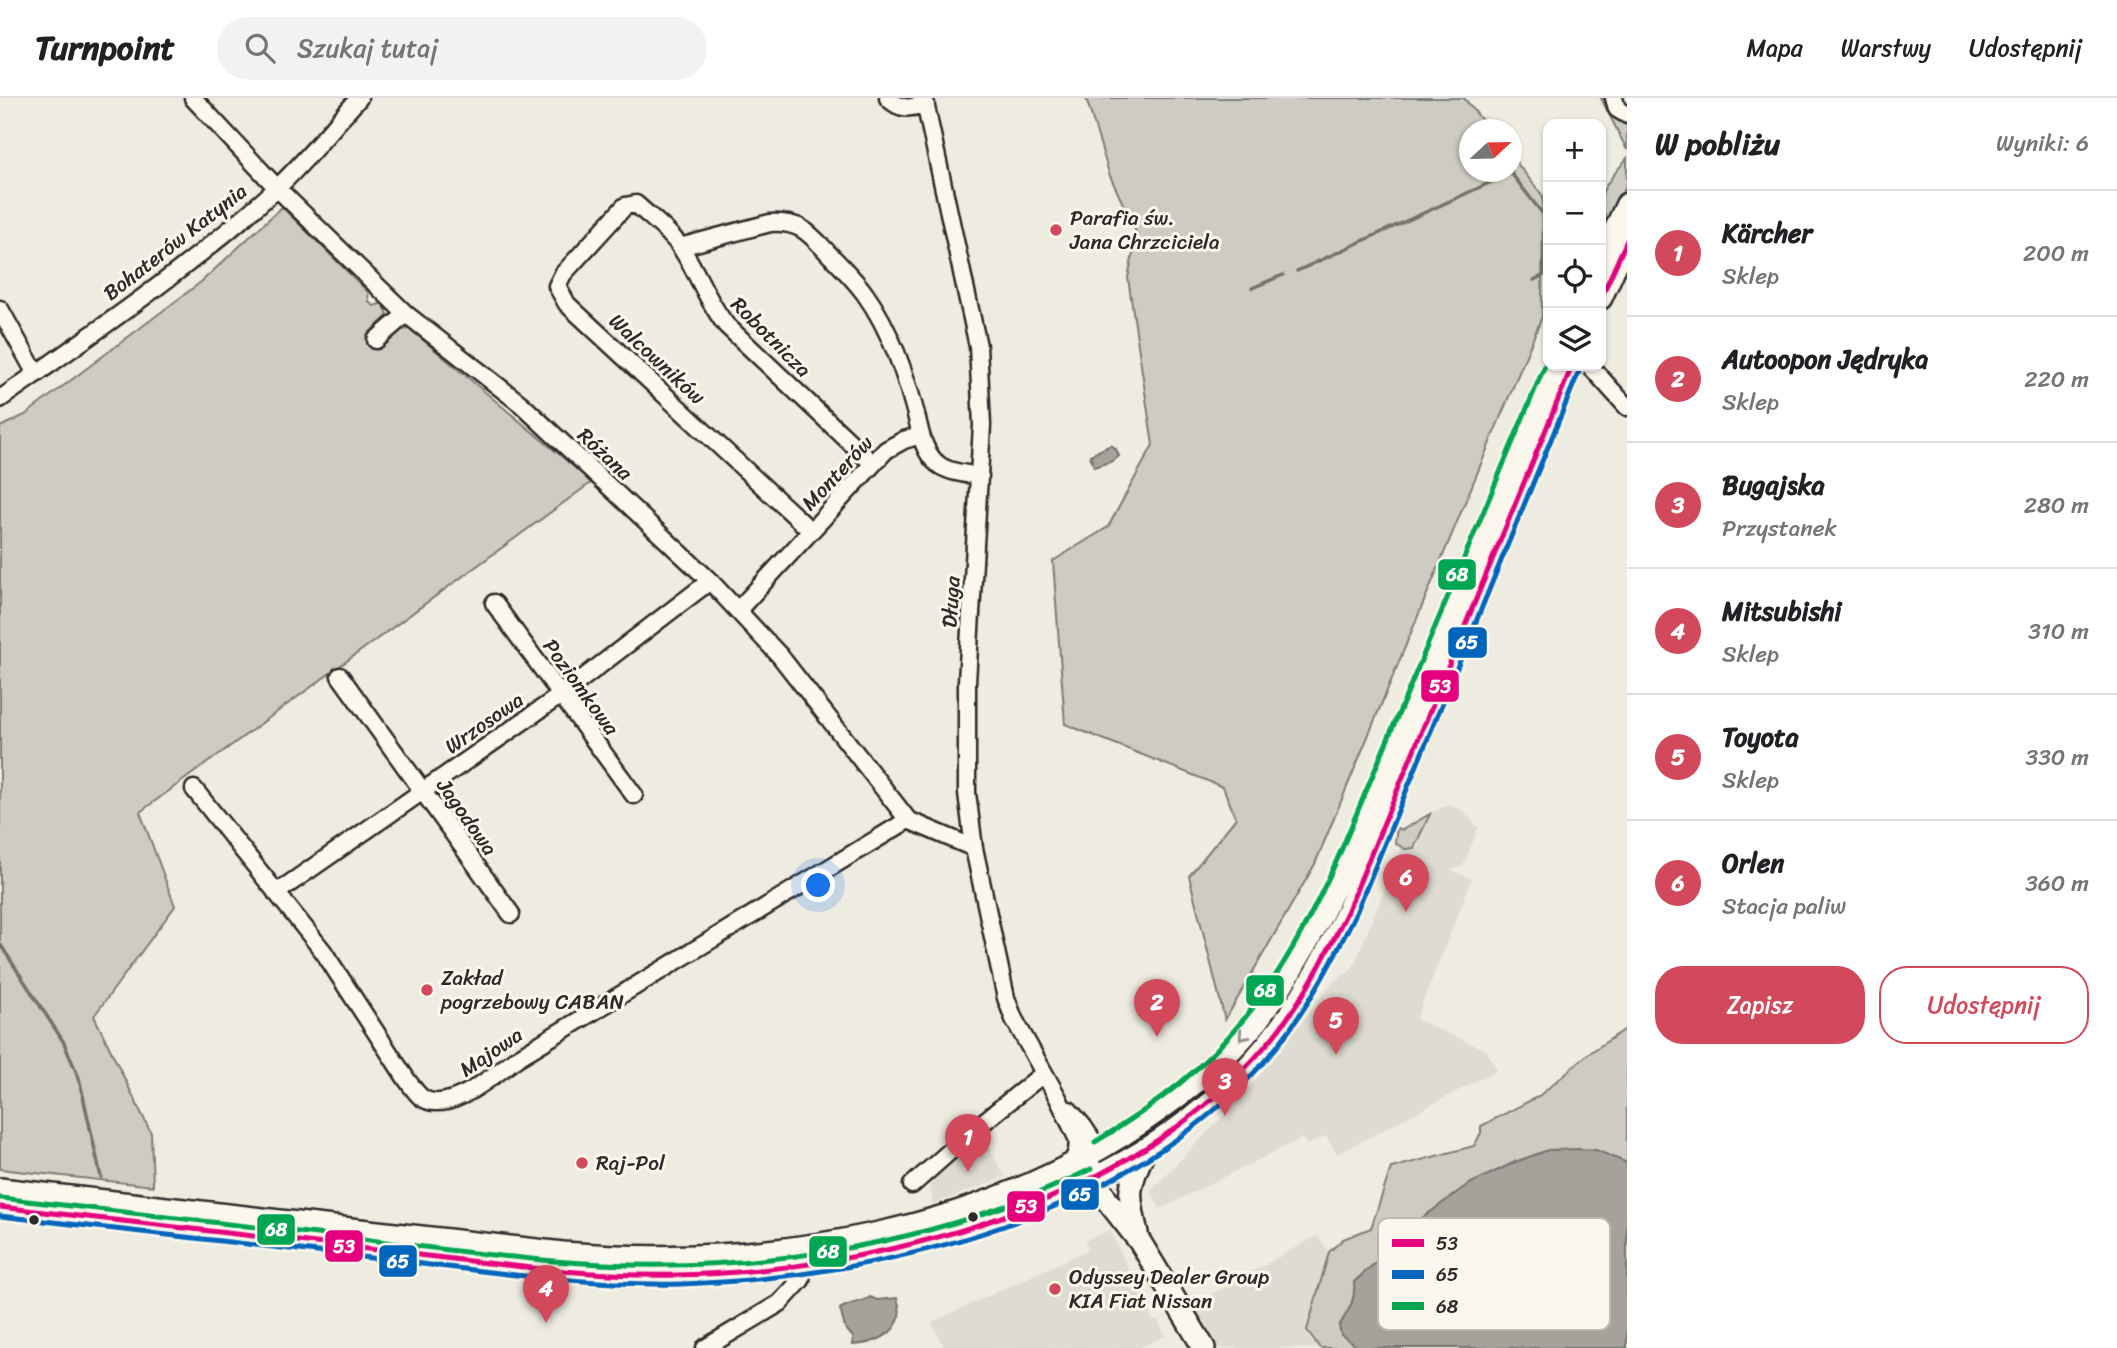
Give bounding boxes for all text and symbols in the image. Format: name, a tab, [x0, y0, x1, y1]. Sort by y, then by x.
search box	[217, 17, 707, 80]
text: Turnpoint	[35, 19, 175, 77]
text: Szukaj tutaj	[297, 25, 438, 71]
text: Mapa	[1746, 27, 1803, 69]
text: Warstwy	[1841, 27, 1931, 69]
text: Udostępnij	[1969, 27, 2082, 69]
icon: search	[241, 29, 279, 67]
text: W pobliżu	[1655, 117, 1780, 171]
north arrow	[1459, 119, 1522, 182]
map controls	[1543, 119, 1606, 371]
button: +	[1543, 119, 1606, 182]
text: Wyniki: 6	[1996, 123, 2089, 164]
street label: Bohaterów Katynia	[94, 173, 256, 311]
button: −	[1543, 182, 1606, 245]
place label: Parafia św. Jana Chrzciciela	[1069, 199, 1220, 261]
text: Kärcher	[1722, 210, 1812, 256]
marker: Parafia św. Jana Chrzciciela	[1048, 222, 1064, 238]
text: 1	[1673, 233, 1683, 274]
text: 200 m	[2023, 233, 2089, 274]
button: locate	[1543, 245, 1606, 308]
text: Sklep	[1722, 256, 1779, 297]
street label: Robotnicza	[721, 287, 821, 387]
street label: Walcowników	[599, 304, 715, 415]
button: layers	[1543, 308, 1606, 371]
text: Autoopon Jędryka	[1722, 336, 1928, 382]
text: 2	[1671, 359, 1685, 400]
text: 220 m	[2024, 359, 2089, 400]
text: Sklep	[1722, 382, 1779, 423]
street label: Różana	[568, 418, 642, 491]
street label: Monterów	[791, 426, 883, 520]
text: Bugajska	[1722, 462, 1825, 508]
text: 3	[1672, 485, 1684, 526]
text: 280 m	[2024, 485, 2089, 526]
text: Przystanek	[1722, 508, 1837, 549]
line badge: 68	[1437, 558, 1477, 591]
text: 68	[1445, 558, 1469, 591]
street label: Długa	[930, 574, 972, 629]
text: Mitsubishi	[1722, 588, 1841, 634]
text: 4	[1671, 611, 1685, 652]
text: 310 m	[2028, 611, 2089, 652]
line badge: 65	[1447, 626, 1488, 659]
text: 65	[1455, 626, 1479, 659]
street label: Poziomkowa	[533, 630, 630, 744]
text: Sklep	[1722, 634, 1779, 675]
line badge: 53	[1420, 669, 1460, 703]
text: 53	[1429, 670, 1452, 703]
street label: Wrzosowa	[436, 681, 532, 764]
text: Toyota	[1722, 714, 1798, 760]
text: 5	[1671, 737, 1685, 778]
text: 330 m	[2026, 737, 2089, 778]
text: Sklep	[1722, 760, 1779, 801]
street label: Jagodowa	[426, 769, 508, 864]
text: Orlen	[1722, 840, 1784, 886]
pin: 6	[1383, 854, 1429, 912]
text: 6	[1671, 863, 1685, 904]
text: 360 m	[2025, 863, 2089, 904]
your location	[801, 868, 835, 902]
text: Stacja paliw	[1722, 886, 1846, 927]
place label: Zakład pogrzebowy CABAN	[440, 959, 624, 1021]
button: Zapisz	[1655, 966, 1865, 1044]
button: Udostępnij	[1879, 966, 2089, 1044]
line badge: 68	[1245, 974, 1285, 1007]
text: 68	[1253, 974, 1277, 1007]
pin: 2	[1134, 979, 1180, 1037]
marker: Zakład pogrzebowy CABAN	[419, 982, 435, 998]
pin: 5	[1313, 997, 1359, 1055]
street label: Majowa	[451, 1016, 531, 1087]
one-way arrow	[1239, 1028, 1252, 1041]
pin: 3	[1202, 1058, 1248, 1116]
pin: 1	[945, 1114, 991, 1172]
place label: Raj-Pol	[596, 1144, 666, 1182]
marker: Raj-Pol	[574, 1155, 590, 1171]
line badge: 65	[1060, 1178, 1100, 1211]
text: 65	[1068, 1178, 1092, 1211]
line badge: 53	[1006, 1190, 1046, 1223]
text: 53	[1015, 1190, 1038, 1223]
unlabelled marker	[966, 1210, 980, 1224]
unlabelled marker	[27, 1213, 41, 1227]
line badge: 68	[256, 1213, 296, 1246]
text: 68	[264, 1213, 288, 1246]
legend	[1378, 1218, 1610, 1330]
text: 53	[1436, 1227, 1459, 1260]
line badge: 53	[324, 1229, 364, 1263]
text: 53	[333, 1230, 356, 1263]
line badge: 68	[808, 1235, 848, 1268]
text: 68	[816, 1235, 840, 1268]
line badge: 65	[378, 1244, 418, 1278]
text: 65	[386, 1245, 410, 1278]
place label: Odyssey Dealer Group KIA Fiat Nissan	[1069, 1258, 1269, 1320]
text: 65	[1436, 1258, 1459, 1291]
pin: 4	[523, 1265, 569, 1323]
marker: Odyssey Dealer Group KIA Fiat Nissan	[1047, 1281, 1063, 1297]
text: 68	[1436, 1290, 1459, 1323]

